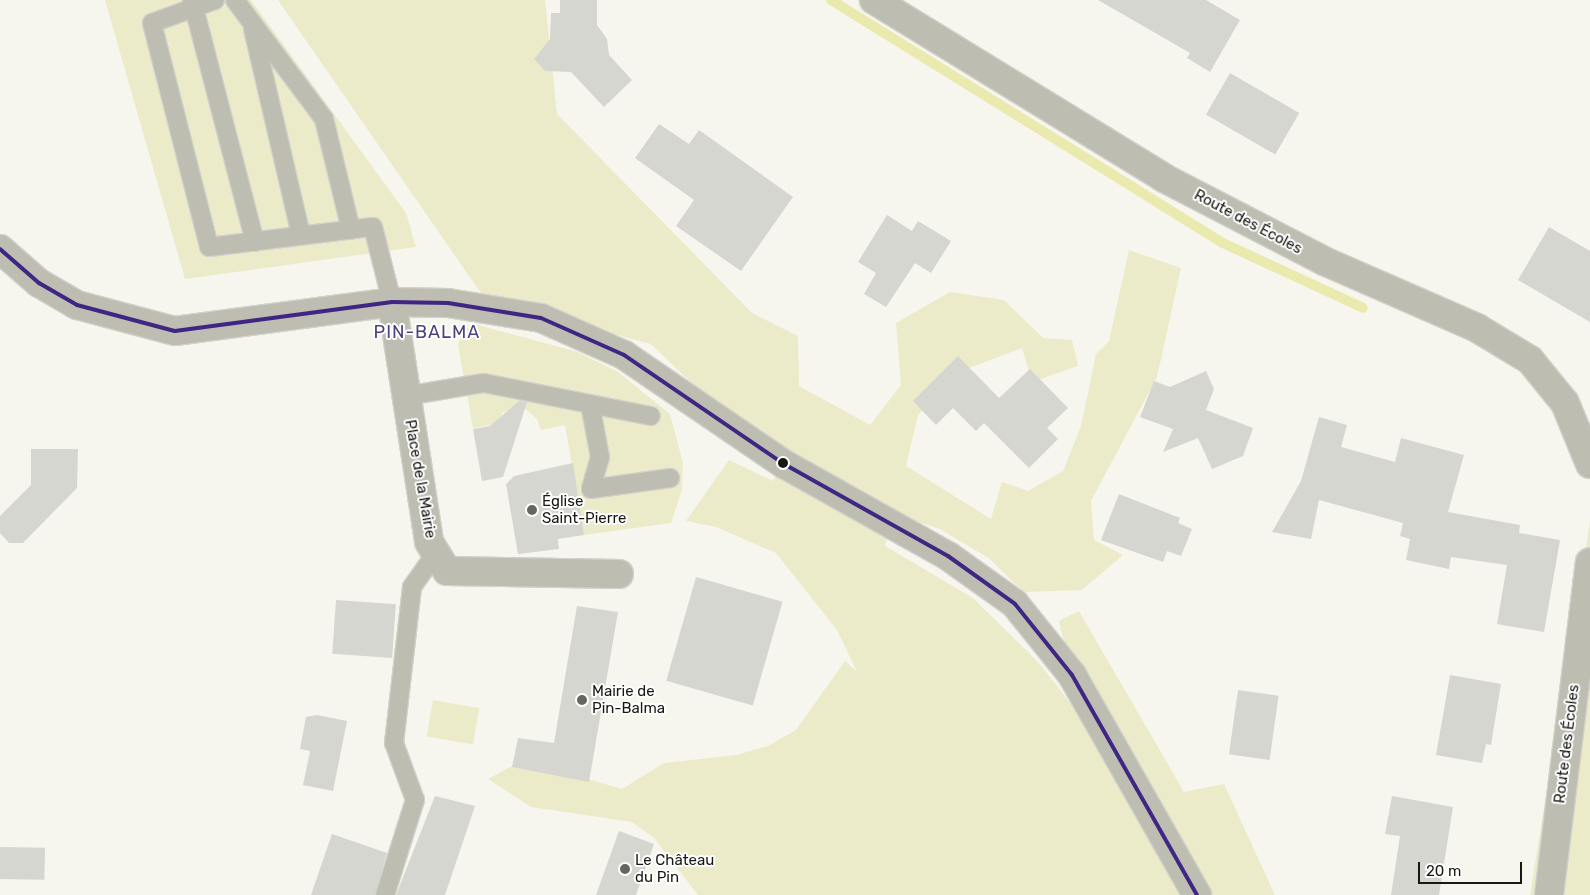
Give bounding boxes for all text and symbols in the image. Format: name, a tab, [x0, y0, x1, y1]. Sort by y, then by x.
street label: Route des Écoles	[1191, 186, 1305, 258]
district label: PIN-BALMA	[372, 321, 482, 343]
street label: Place de la Mairie	[401, 418, 439, 540]
unlabelled marker	[778, 458, 788, 468]
place label: Église Saint-Pierre	[542, 492, 626, 527]
marker: Église Saint-Pierre	[526, 504, 538, 516]
place label: Mairie de Pin-Balma	[592, 682, 665, 717]
street label: Route des Écoles	[1551, 684, 1583, 804]
marker: Mairie de Pin-Balma	[576, 694, 588, 706]
place label: Le Château du Pin	[635, 851, 714, 886]
scale bar	[1420, 852, 1524, 884]
text: 20 m	[1426, 862, 1461, 880]
marker: Le Château du Pin	[619, 863, 631, 875]

